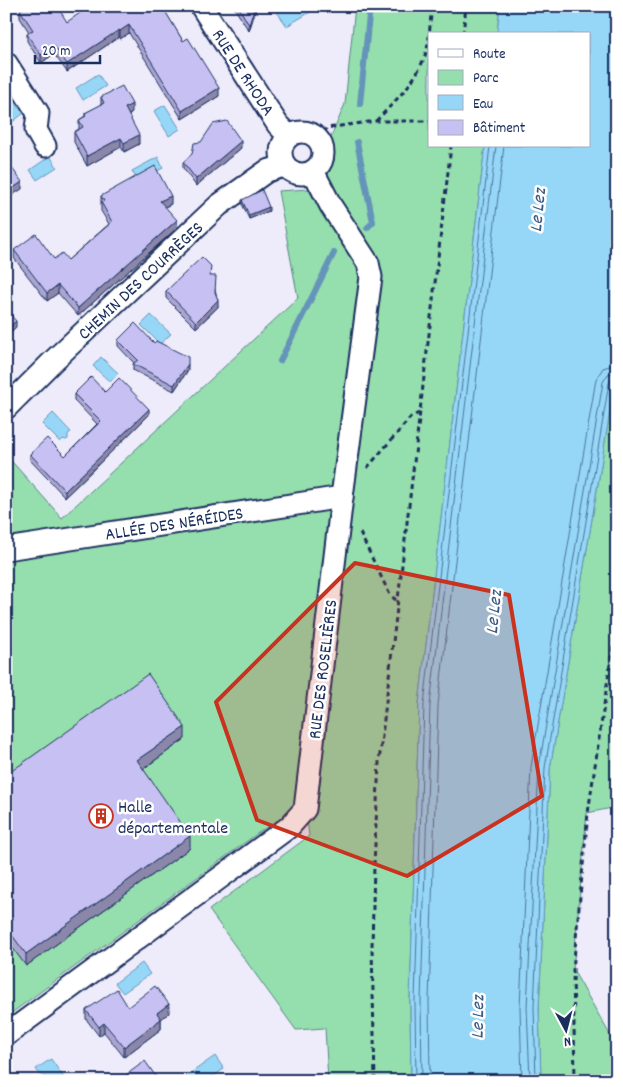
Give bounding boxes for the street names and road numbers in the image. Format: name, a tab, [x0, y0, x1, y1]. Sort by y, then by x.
street label: RUE DE RHODA	[205, 25, 279, 122]
street label: CHEMIN DES COURRÈGES	[73, 217, 210, 347]
street label: ALLÉE DES NÉRÉIDES	[104, 502, 245, 549]
street label: RUE DES ROSELIÈRES	[304, 598, 345, 741]

